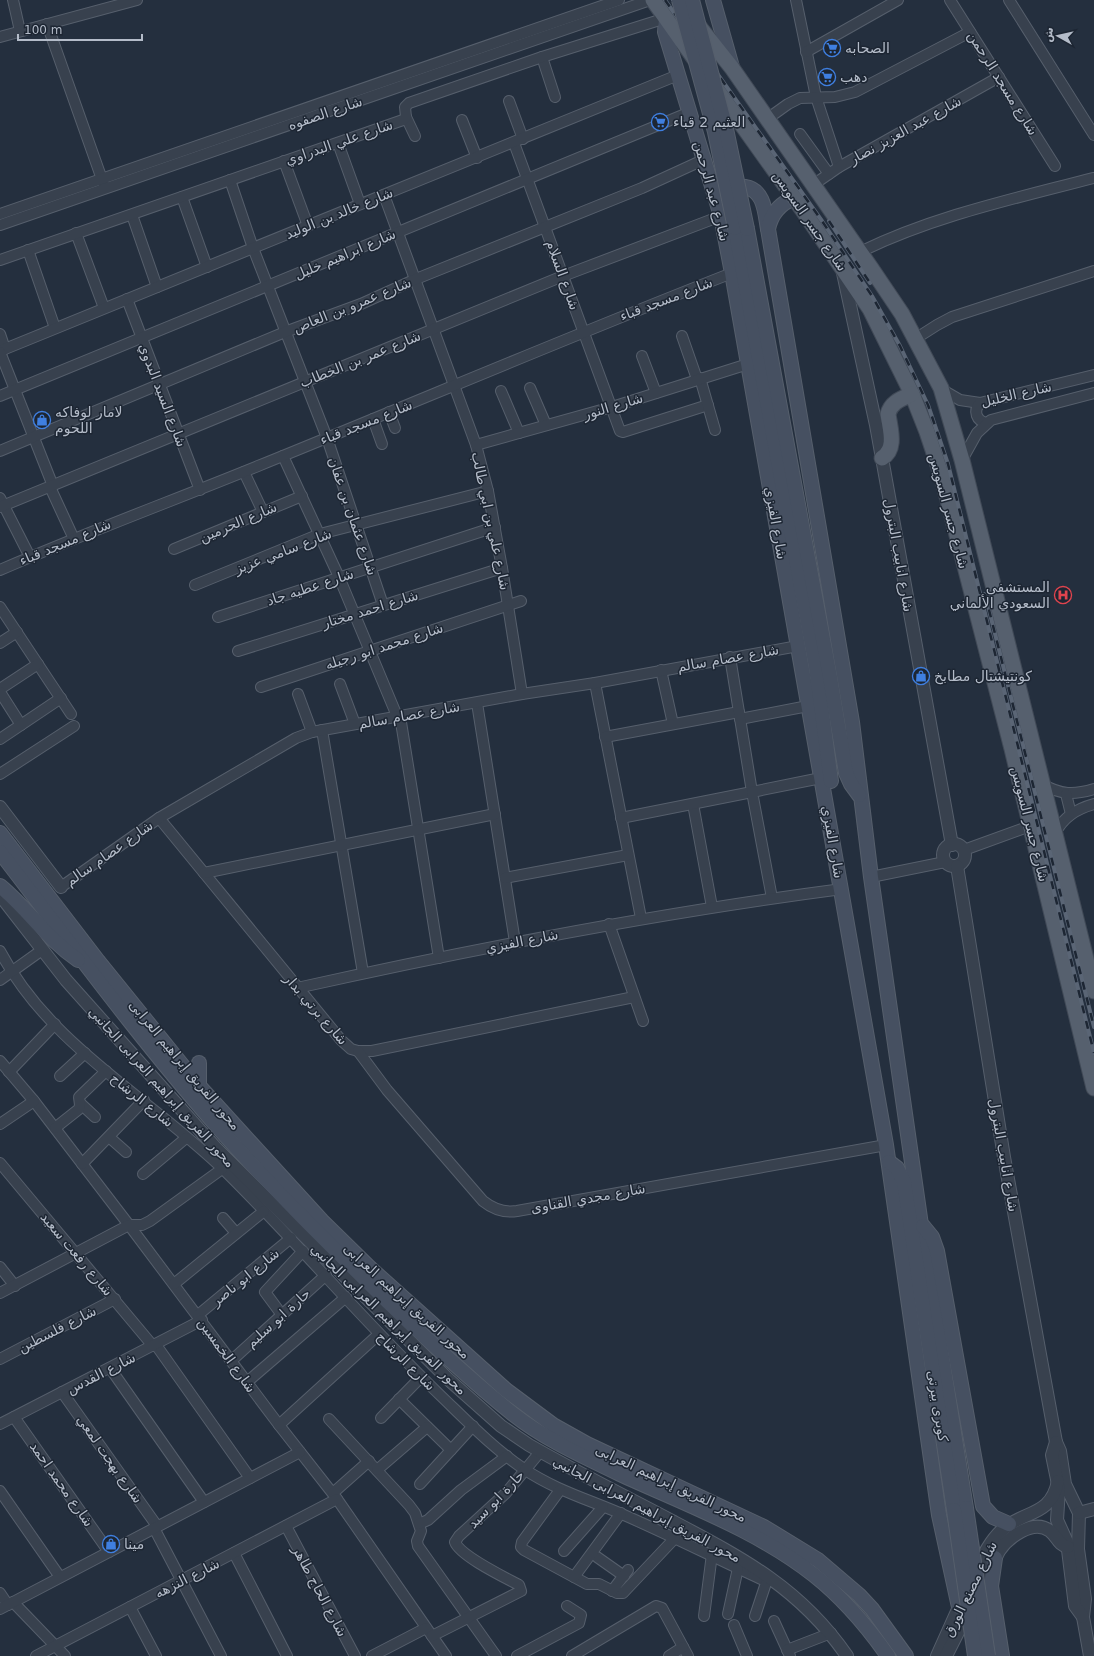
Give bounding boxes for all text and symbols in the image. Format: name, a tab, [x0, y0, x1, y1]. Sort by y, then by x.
scale bar	[18, 16, 142, 42]
north arrow	[1038, 16, 1078, 56]
text: 100 m	[24, 23, 62, 37]
text: ش	[1041, 26, 1056, 43]
street label: شارع مسجد الرحمن	[964, 28, 1041, 139]
supermarket icon: الصحابه	[822, 38, 842, 58]
place label: الصحابه	[845, 40, 890, 56]
supermarket icon: دهب	[817, 67, 837, 87]
place label: دهب	[840, 69, 867, 85]
street label: شارع الصفوه	[286, 93, 365, 134]
street label: شارع عبد العزيز نصار	[845, 93, 964, 169]
supermarket icon: العثيم 2 قباء	[650, 112, 670, 132]
place label: العثيم 2 قباء	[673, 114, 745, 131]
street label: شارع علي البدراوي	[283, 116, 395, 169]
street label: شارع عبد الرحمن	[690, 139, 733, 243]
street label: شارع جسر السويس	[769, 168, 851, 275]
street label: شارع خالد بن الوليد	[283, 184, 396, 243]
street label: شارع ابراهيم خليل	[292, 225, 398, 283]
street label: شارع السلام	[542, 238, 583, 312]
street label: شارع عمرو بن العاص	[291, 274, 414, 337]
street label: شارع مسجد قباء	[617, 274, 715, 325]
street label: شارع عمر بن الخطاب	[297, 327, 423, 392]
street label: شارع السيد البدوي	[135, 341, 190, 449]
street label: شارع الخليل	[979, 378, 1053, 411]
street label: شارع النور	[580, 389, 645, 424]
street label: شارع مسجد قباء	[317, 396, 415, 449]
place label: لامار لوفاكه اللحوم	[55, 404, 123, 437]
shop icon: لامار لوفاكه اللحوم	[32, 410, 52, 430]
street label: شارع علي بن ابي طالب	[468, 450, 513, 592]
street label: شارع جسر السويس	[925, 452, 972, 571]
street label: شارع عثمان بن عفان	[324, 455, 381, 578]
street label: شارع الفيزي	[761, 485, 790, 561]
street label: شارع انابيب البترول	[880, 497, 917, 613]
street label: شارع الحرمين	[197, 498, 280, 546]
street label: شارع مسجد قباء	[17, 515, 114, 569]
street label: شارع سامي عزيز	[231, 525, 334, 578]
street label: شارع عطيه جاد	[264, 565, 356, 610]
place label: المستشفى السعودي الألماني	[950, 579, 1050, 612]
hospital icon: المستشفى السعودي الألماني	[1053, 585, 1073, 605]
street label: شارع احمد مختار	[319, 587, 420, 632]
street label: شارع محمد ابو رجيله	[323, 619, 445, 674]
street label: شارع عصام سالم	[676, 641, 780, 676]
shop icon: كونتيشتال مطابخ	[911, 666, 931, 686]
place label: كونتيشتال مطابخ	[934, 668, 1032, 685]
street label: شارع عصام سالم	[357, 698, 461, 733]
street label: شارع جسر السويس	[1007, 765, 1052, 884]
street label: شارع الفيزي	[818, 804, 847, 880]
street label: شارع عصام سالم	[62, 817, 156, 890]
street label: شارع الفيزي	[484, 926, 560, 957]
street label: شارع برتي بدار	[279, 969, 351, 1049]
street label: محور الفريق إبراهيم العرابى	[125, 997, 244, 1134]
street label: محور الفريق إبراهيم العرابى الجانبي	[85, 1003, 238, 1171]
street label: شارع الرشاح	[107, 1070, 177, 1131]
street label: شارع انابيب البترول	[985, 1097, 1022, 1213]
street label: شارع مجدي القناوى	[529, 1180, 647, 1217]
street label: شارع رفعت سعيد	[37, 1209, 117, 1300]
street label: محور الفريق إبراهيم العرابى الجانبي	[307, 1240, 470, 1399]
street label: محور الفريق إبراهيم العرابى	[340, 1240, 474, 1363]
street label: شارع ابو ناصر	[207, 1245, 283, 1311]
street label: حارة ابو سليم	[243, 1285, 314, 1352]
street label: شارع فلسطين	[15, 1302, 99, 1356]
street label: شارع الخمسين	[194, 1315, 259, 1396]
street label: شارع الرشاح	[373, 1328, 439, 1394]
street label: شارع القدس	[64, 1349, 139, 1398]
street label: كوبرى بيرتى	[923, 1369, 952, 1443]
street label: شارع بهجت لمعي	[73, 1412, 146, 1507]
street label: شارع محمد احمد	[26, 1438, 97, 1530]
street label: محور الفريق إبراهيم العرابى	[593, 1441, 749, 1526]
street label: محور الفريق إبراهيم العرابى الجانبي	[550, 1453, 744, 1566]
street label: حارة ابو سيد	[464, 1467, 528, 1532]
shop icon: مينا	[101, 1534, 121, 1554]
place label: مينا	[124, 1536, 144, 1552]
street label: شارع مصنع الورق	[940, 1539, 1001, 1640]
street label: شارع الحاج طاهر	[288, 1542, 351, 1640]
street label: شارع النزهه	[152, 1555, 223, 1602]

